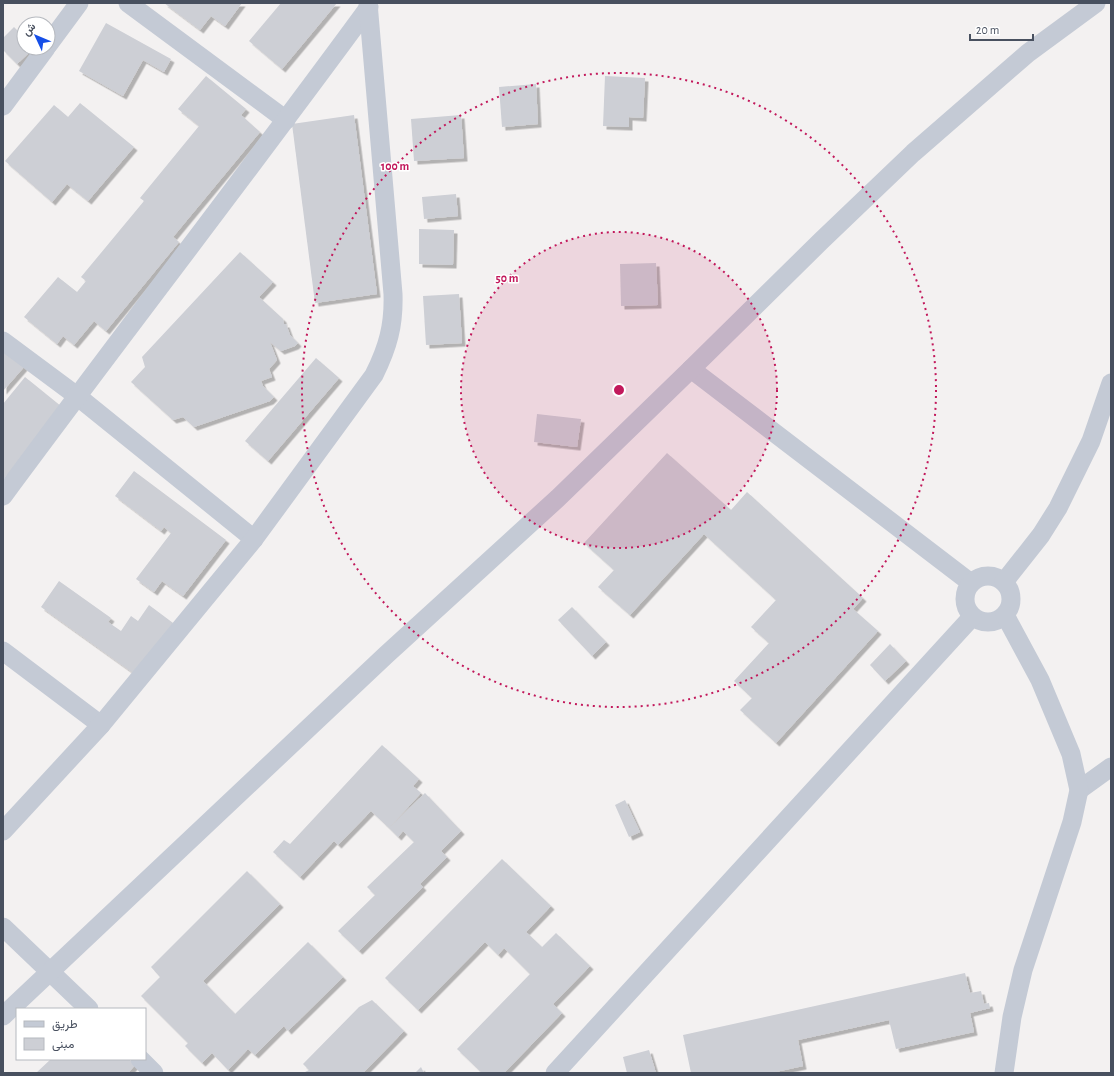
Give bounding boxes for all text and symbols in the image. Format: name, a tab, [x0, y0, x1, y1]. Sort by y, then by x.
north arrow	[16, 16, 56, 56]
scale bar	[970, 16, 1033, 42]
text: ش	[21, 21, 38, 39]
text: 20 m	[976, 24, 999, 36]
text: 100 m	[381, 160, 409, 172]
text: 50 m	[496, 272, 519, 284]
centre of rings	[612, 383, 626, 397]
legend	[16, 1008, 146, 1060]
text: طريق	[52, 1018, 78, 1032]
text: مبنى	[52, 1038, 74, 1052]

